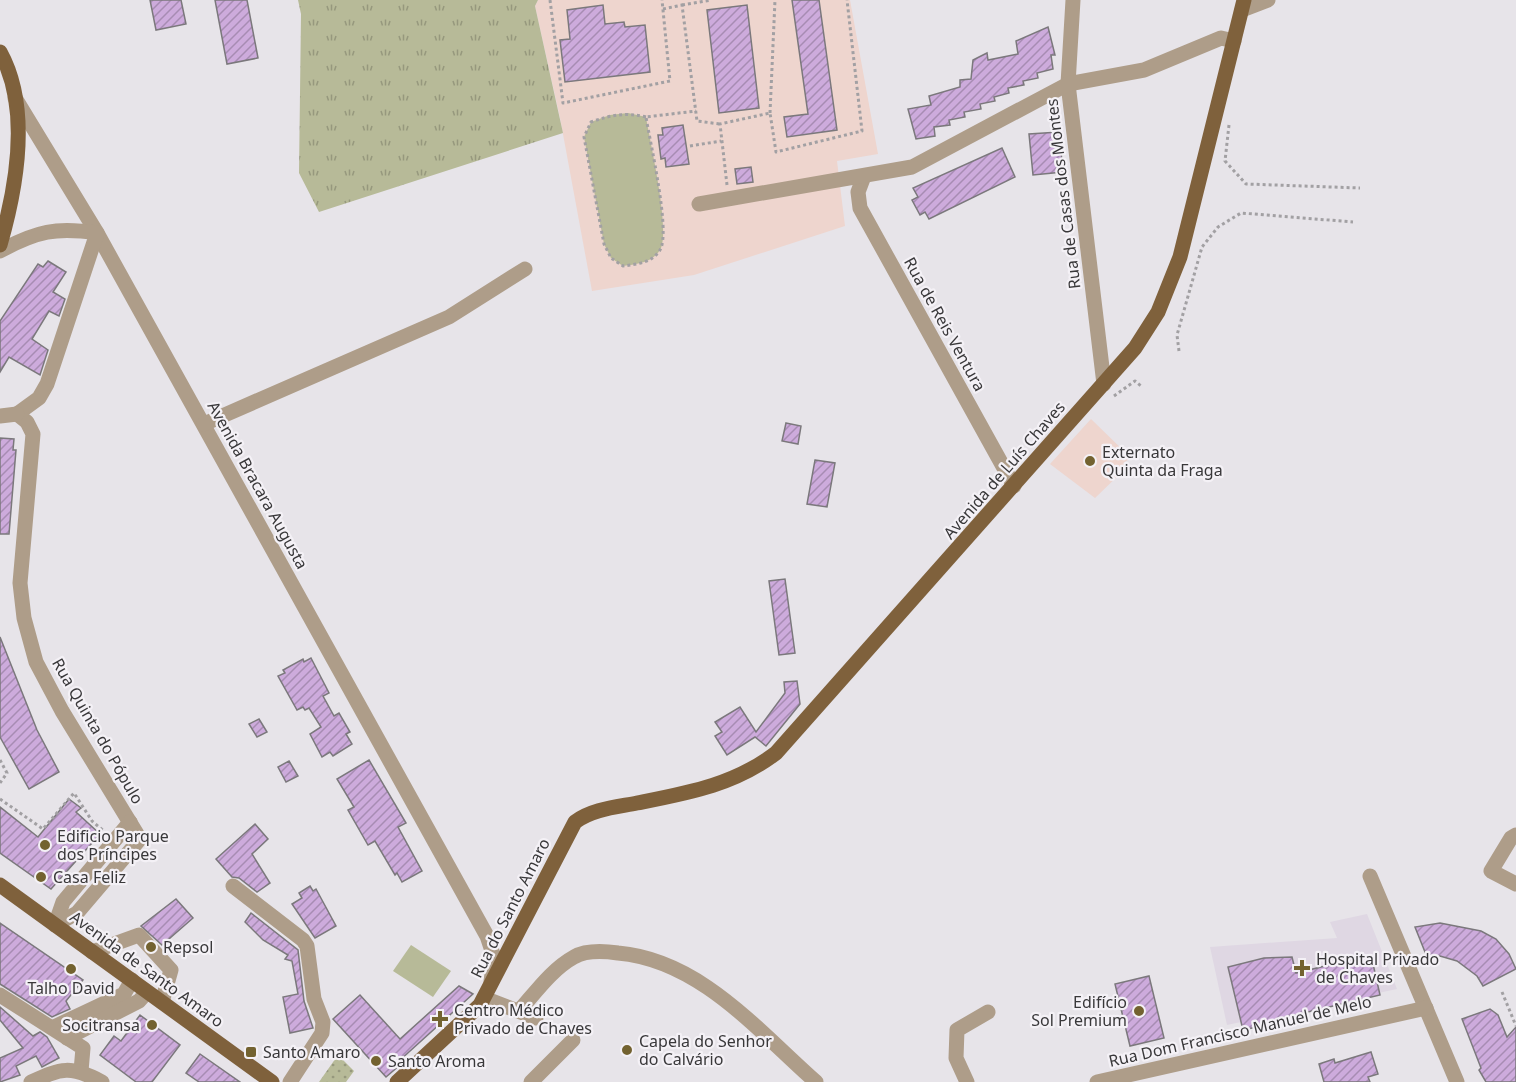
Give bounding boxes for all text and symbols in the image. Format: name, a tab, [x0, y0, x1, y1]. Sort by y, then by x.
street label: Rua de Casas dos Montes	[1040, 98, 1086, 290]
street label: Rua de Reis Ventura	[899, 253, 991, 395]
street label: Avenida Bracara Augusta	[203, 397, 313, 573]
street label: Avenida de Luís Chaves	[938, 397, 1070, 543]
place label: Externato Quinta da Fraga	[1102, 441, 1223, 481]
marker: Externato Quinta da Fraga	[1083, 454, 1097, 468]
street label: Rua Quinta do Pópulo	[47, 654, 149, 808]
place label: Edificio Parque dos Príncipes	[57, 825, 169, 865]
street label: Rua do Santo Amaro	[465, 834, 555, 982]
marker: Edificio Parque dos Príncipes	[38, 838, 52, 852]
place label: Casa Feliz	[53, 866, 126, 888]
marker: Casa Feliz	[34, 870, 48, 884]
street label: Avenida de Santo Amaro	[66, 906, 228, 1032]
place label: Repsol	[163, 936, 213, 958]
marker: Repsol	[144, 940, 158, 954]
place label: Hospital Privado de Chaves	[1316, 948, 1439, 988]
marker: Hospital Privado de Chaves	[1293, 959, 1311, 977]
marker: Talho David	[64, 962, 78, 976]
place label: Talho David	[27, 977, 115, 999]
street label: Rua Dom Francisco Manuel de Melo	[1107, 990, 1373, 1072]
place label: Edifício Sol Premium	[1031, 991, 1127, 1031]
place label: Centro Médico Privado de Chaves	[454, 999, 592, 1039]
marker: Edifício Sol Premium	[1132, 1004, 1146, 1018]
marker: Centro Médico Privado de Chaves	[431, 1010, 449, 1028]
place label: Socitransa	[62, 1014, 140, 1036]
marker: Socitransa	[145, 1018, 159, 1032]
place label: Capela do Senhor do Calvário	[639, 1030, 772, 1070]
place label: Santo Amaro	[263, 1041, 360, 1063]
marker: Capela do Senhor do Calvário	[620, 1043, 634, 1057]
marker: Santo Amaro	[244, 1045, 258, 1059]
place label: Santo Aroma	[388, 1050, 485, 1072]
marker: Santo Aroma	[369, 1054, 383, 1068]

